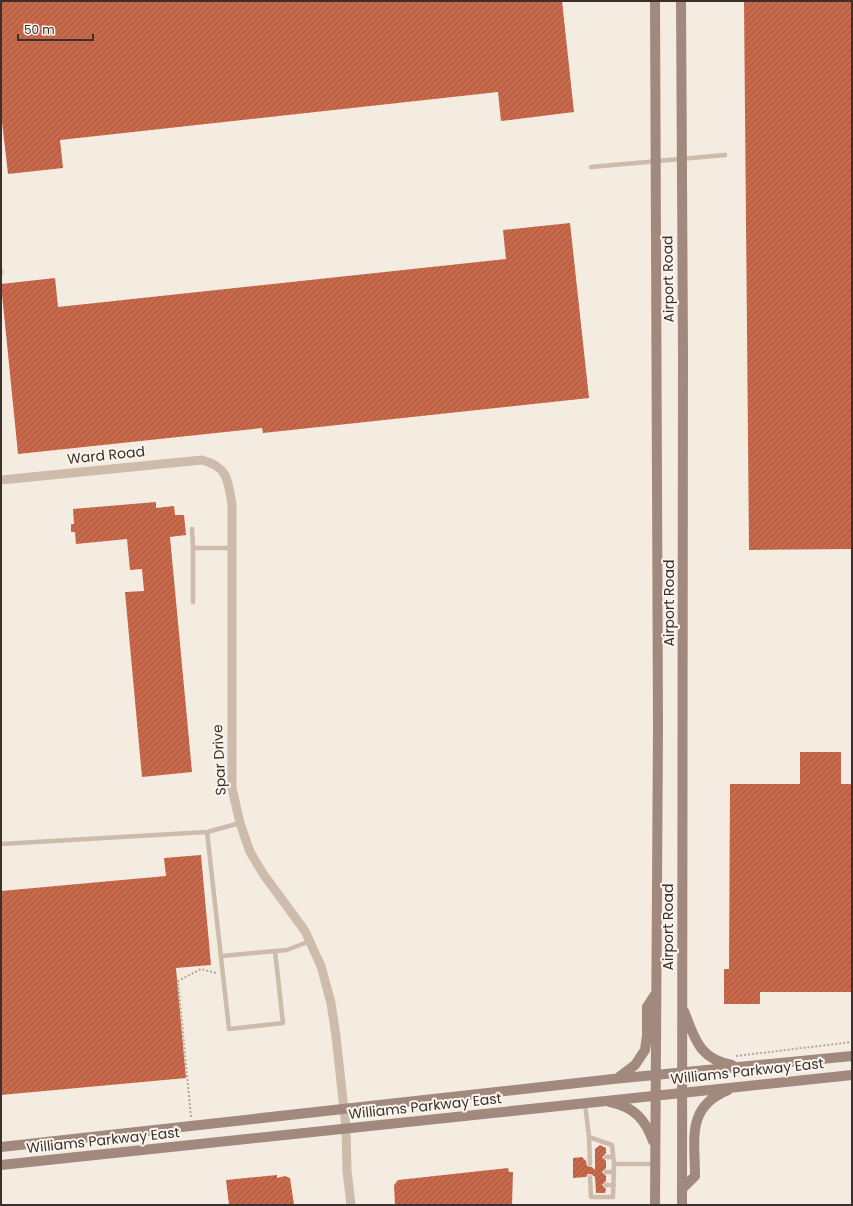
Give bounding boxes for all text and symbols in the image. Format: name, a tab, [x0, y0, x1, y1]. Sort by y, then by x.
scale bar	[18, 16, 93, 42]
text: 50 m	[24, 21, 55, 38]
street label: Airport Road	[657, 235, 679, 323]
street label: Ward Road	[66, 441, 146, 469]
street label: Airport Road	[659, 560, 679, 646]
street label: Spar Drive	[207, 724, 231, 796]
street label: Airport Road	[658, 884, 678, 970]
street label: Williams Parkway East	[669, 1053, 825, 1089]
street label: Williams Parkway East	[347, 1088, 503, 1124]
street label: Williams Parkway East	[25, 1122, 181, 1158]

